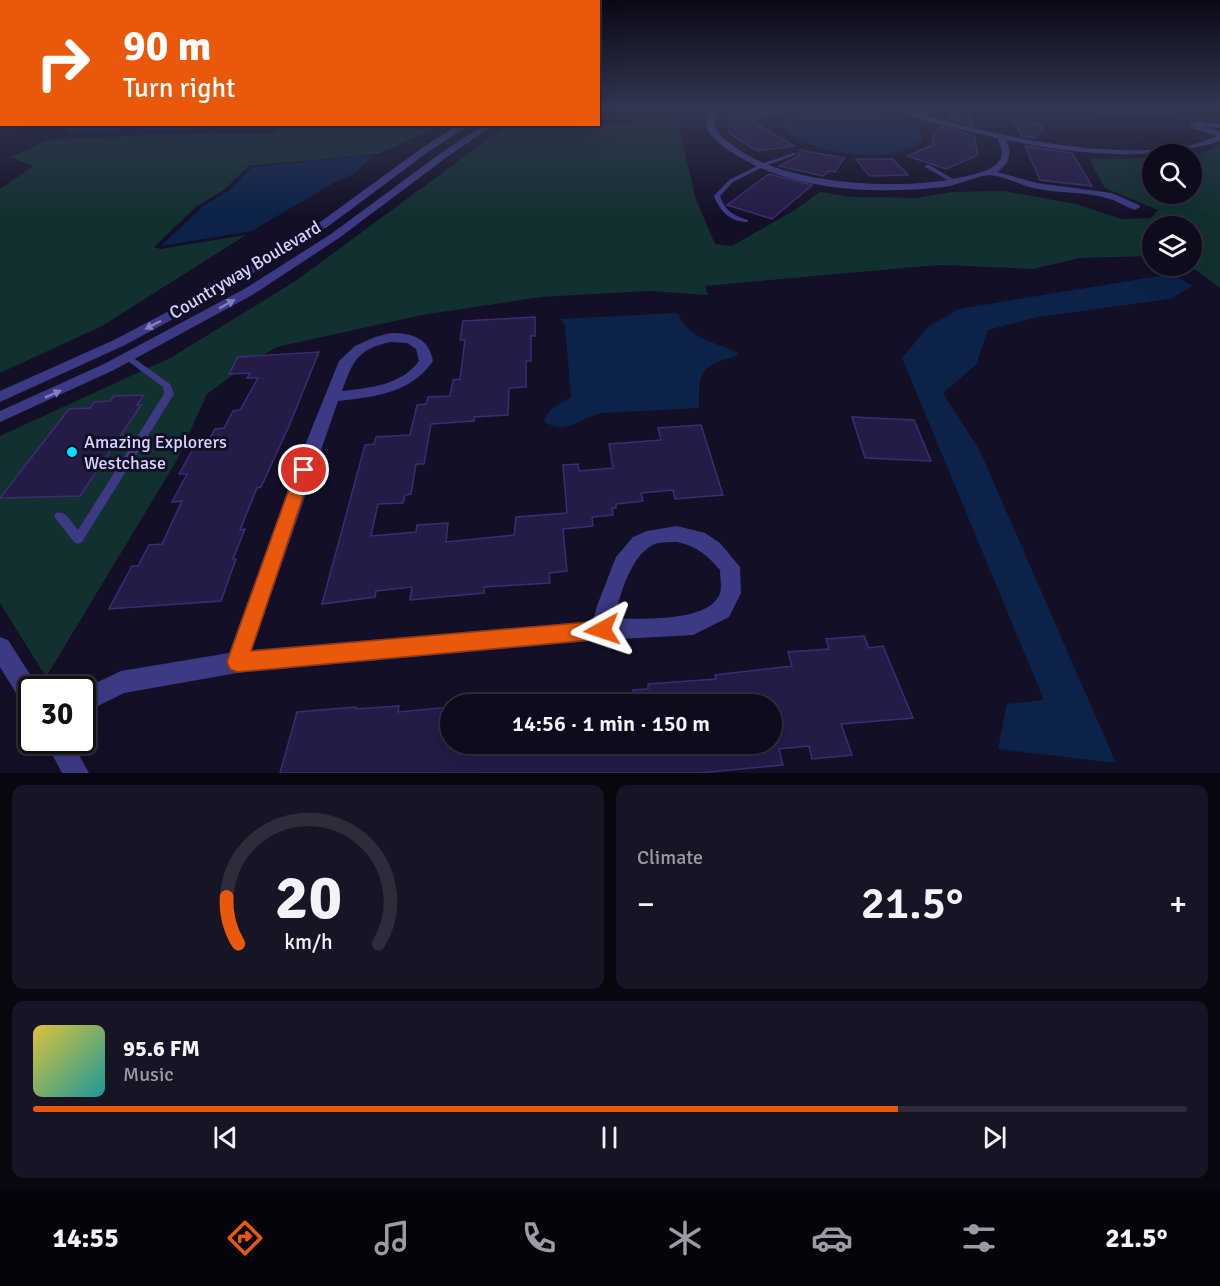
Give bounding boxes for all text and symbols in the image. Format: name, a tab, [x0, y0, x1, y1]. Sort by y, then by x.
text: 90 m	[123, 21, 212, 72]
icon: right	[24, 24, 102, 102]
text: Turn right	[123, 72, 236, 105]
map controls	[1142, 144, 1202, 276]
button: search	[1142, 144, 1202, 204]
street label: Countryway Boulevard	[165, 216, 325, 324]
button: layers	[1142, 216, 1202, 276]
one-way arrow	[218, 299, 235, 309]
one-way arrow	[144, 321, 161, 330]
one-way arrow	[45, 389, 62, 398]
place label: Amazing Explorers Westchase	[84, 431, 227, 474]
pin	[278, 444, 329, 495]
marker: Amazing Explorers Westchase	[65, 445, 79, 459]
icon: arrive	[287, 453, 320, 486]
position arrow	[570, 598, 634, 662]
speed limit sign: 30	[18, 676, 96, 754]
text: 14:56 · 1 min · 150 m	[512, 710, 710, 737]
text: Climate	[637, 845, 703, 870]
text: 20	[274, 859, 342, 936]
text: 21.5°	[861, 876, 963, 931]
text: −	[637, 884, 655, 925]
text: +	[1169, 884, 1187, 925]
text: km/h	[284, 929, 332, 955]
text: 95.6 FM	[123, 1035, 200, 1062]
text: Music	[123, 1062, 174, 1087]
icon: previous	[209, 1121, 242, 1154]
icon: pause	[593, 1121, 626, 1154]
icon: next	[978, 1121, 1011, 1154]
icon: directions	[224, 1217, 266, 1259]
icon: music	[371, 1217, 413, 1259]
icon: phone	[518, 1217, 560, 1259]
icon: climate	[664, 1217, 706, 1259]
icon: car	[811, 1217, 853, 1259]
icon: filters	[958, 1217, 1000, 1259]
text: 14:55	[52, 1222, 119, 1255]
text: 21.5°	[1105, 1222, 1167, 1255]

